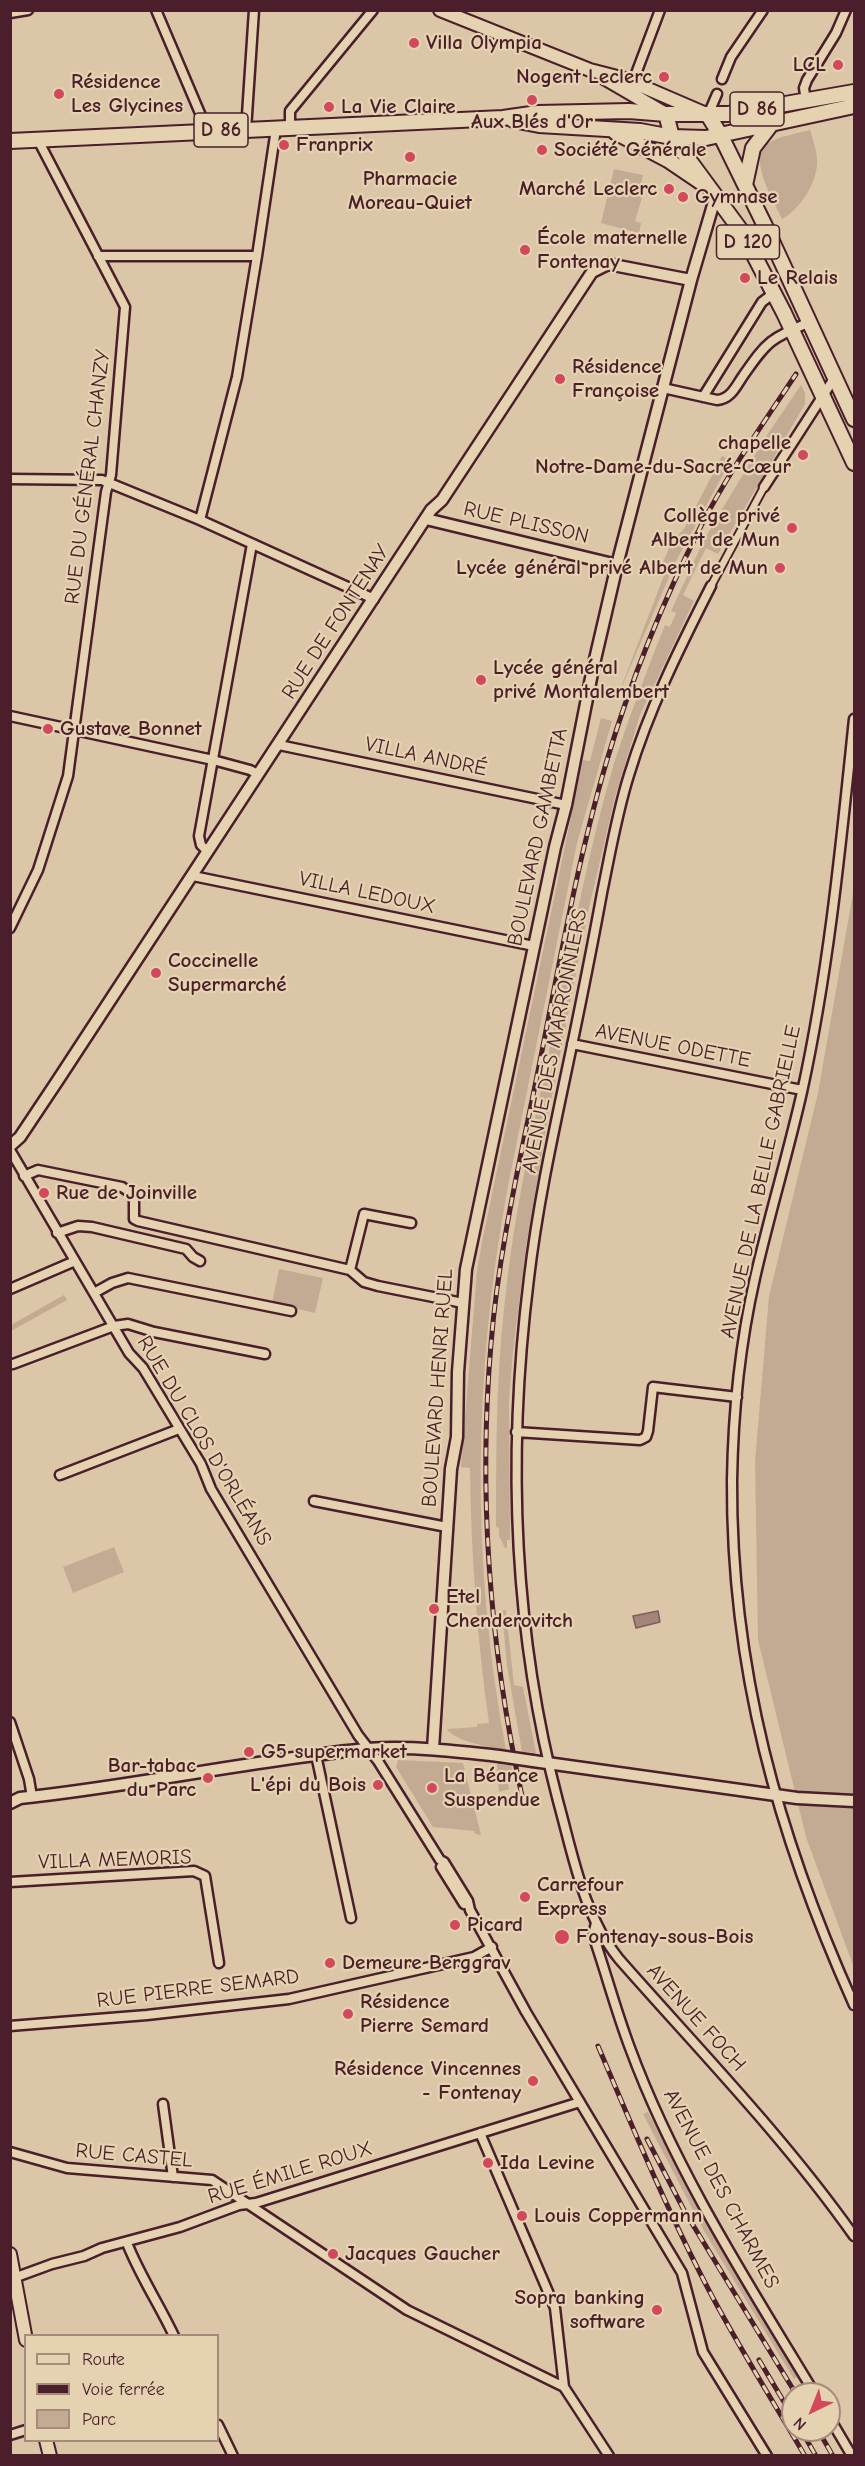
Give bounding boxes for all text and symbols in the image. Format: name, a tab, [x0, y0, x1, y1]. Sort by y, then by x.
place label: Villa Olympia	[426, 30, 542, 56]
marker: Villa Olympia	[407, 36, 421, 50]
place label: LCL	[793, 52, 826, 78]
marker: LCL	[831, 58, 845, 72]
place label: Nogent Leclerc	[516, 64, 652, 90]
place label: Résidence Les Glycines	[71, 69, 183, 119]
marker: Nogent Leclerc	[657, 70, 671, 84]
marker: Résidence Les Glycines	[52, 87, 66, 101]
road number: D 86	[730, 92, 784, 126]
marker: Aux Blés d'Or	[525, 93, 539, 107]
place label: La Vie Claire	[341, 94, 456, 120]
marker: La Vie Claire	[322, 100, 336, 114]
place label: Aux Blés d'Or	[471, 109, 593, 135]
road number: D 86	[194, 113, 248, 147]
place label: Franprix	[296, 132, 373, 158]
place label: Société Générale	[554, 137, 706, 163]
marker: Franprix	[277, 138, 291, 152]
marker: Société Générale	[535, 143, 549, 157]
marker: Pharmacie Moreau-Quiet	[403, 150, 417, 164]
place label: Pharmacie Moreau-Quiet	[348, 166, 472, 216]
place label: Marché Leclerc	[519, 176, 657, 202]
marker: Marché Leclerc	[662, 182, 676, 196]
place label: Gymnase	[695, 184, 777, 210]
marker: Gymnase	[676, 190, 690, 204]
place label: École maternelle Fontenay	[537, 225, 687, 275]
road number: D 120	[716, 225, 780, 259]
marker: École maternelle Fontenay	[518, 243, 532, 257]
place label: Le Relais	[757, 265, 838, 291]
marker: Le Relais	[738, 271, 752, 285]
street label: RUE DU GÉNÉRAL CHANZY	[60, 348, 116, 606]
place label: Résidence Françoise	[572, 354, 661, 404]
marker: Résidence Françoise	[553, 372, 567, 386]
place label: chapelle Notre-Dame-du-Sacré-Cœur	[535, 430, 791, 480]
marker: chapelle Notre-Dame-du-Sacré-Cœur	[796, 448, 810, 462]
street label: RUE PLISSON	[461, 496, 591, 550]
place label: Collège privé Albert de Mun	[651, 503, 780, 553]
marker: Collège privé Albert de Mun	[785, 521, 799, 535]
street label: RUE DE FONTENAY	[277, 540, 395, 704]
place label: Lycée général privé Albert de Mun	[456, 555, 768, 581]
marker: Lycée général privé Albert de Mun	[773, 561, 787, 575]
place label: Lycée général privé Montalembert	[493, 655, 669, 705]
marker: Lycée général privé Montalembert	[474, 673, 488, 687]
place label: Gustave Bonnet	[60, 716, 202, 742]
marker: Gustave Bonnet	[41, 722, 55, 736]
street label: BOULEVARD GAMBETTA	[503, 726, 573, 948]
street label: VILLA ANDRÉ	[363, 732, 489, 782]
street label: VILLA LEDOUX	[297, 866, 437, 920]
street label: AVENUE DES MARRONNIERS	[517, 907, 593, 1175]
place label: Coccinelle Supermarché	[168, 948, 287, 998]
marker: Coccinelle Supermarché	[149, 966, 163, 980]
street label: AVENUE ODETTE	[593, 1019, 753, 1073]
street label: AVENUE DE LA BELLE GABRIELLE	[715, 1023, 807, 1341]
place label: Rue de Joinville	[56, 1180, 197, 1206]
marker: Rue de Joinville	[37, 1186, 51, 1200]
street label: BOULEVARD HENRI RUEL	[417, 1268, 459, 1508]
street label: RUE DU CLOS D'ORLÉANS	[131, 1331, 277, 1551]
place label: Etel Chenderovitch	[446, 1584, 573, 1634]
marker: Etel Chenderovitch	[427, 1602, 441, 1616]
place label: G5 supermarket	[261, 1739, 407, 1765]
marker: G5 supermarket	[242, 1745, 256, 1759]
place label: Bar-tabac du Parc	[108, 1753, 196, 1803]
place label: La Béance Suspendue	[444, 1763, 540, 1813]
marker: Bar-tabac du Parc	[201, 1771, 215, 1785]
place label: L'épi du Bois	[250, 1772, 366, 1798]
marker: L'épi du Bois	[371, 1778, 385, 1792]
marker: La Béance Suspendue	[425, 1781, 439, 1795]
street label: VILLA MEMORIS	[38, 1845, 192, 1875]
place label: Carrefour Express	[537, 1872, 623, 1922]
marker: Carrefour Express	[518, 1890, 532, 1904]
place label: Picard	[467, 1912, 523, 1938]
marker: Picard	[448, 1918, 462, 1932]
place label: Fontenay-sous-Bois	[576, 1924, 753, 1950]
marker: Fontenay-sous-Bois	[553, 1928, 571, 1946]
place label: Demeure Berggrav	[342, 1950, 510, 1976]
marker: Demeure Berggrav	[323, 1956, 337, 1970]
street label: AVENUE FOCH	[641, 1959, 751, 2077]
street label: RUE PIERRE SEMARD	[95, 1964, 301, 2014]
place label: Résidence Pierre Semard	[360, 1989, 489, 2039]
marker: Résidence Pierre Semard	[341, 2007, 355, 2021]
place label: Résidence Vincennes - Fontenay	[334, 2056, 521, 2106]
marker: Résidence Vincennes - Fontenay	[526, 2074, 540, 2088]
street label: AVENUE DES CHARMES	[658, 2085, 784, 2293]
street label: RUE ÉMILE ROUX	[205, 2136, 375, 2210]
street label: RUE CASTEL	[74, 2138, 194, 2174]
place label: Ida Levine	[500, 2150, 594, 2176]
marker: Ida Levine	[481, 2156, 495, 2170]
place label: Louis Coppermann	[534, 2203, 702, 2229]
marker: Louis Coppermann	[515, 2209, 529, 2223]
place label: Jacques Gaucher	[345, 2241, 500, 2267]
marker: Jacques Gaucher	[326, 2247, 340, 2261]
place label: Sopra banking software	[514, 2285, 645, 2335]
marker: Sopra banking software	[650, 2303, 664, 2317]
legend	[24, 2334, 219, 2442]
text: Route	[82, 2349, 125, 2370]
text: Voie ferrée	[82, 2379, 165, 2400]
north arrow	[781, 2382, 841, 2442]
text: Parc	[82, 2409, 116, 2430]
text: N	[790, 2414, 810, 2434]

